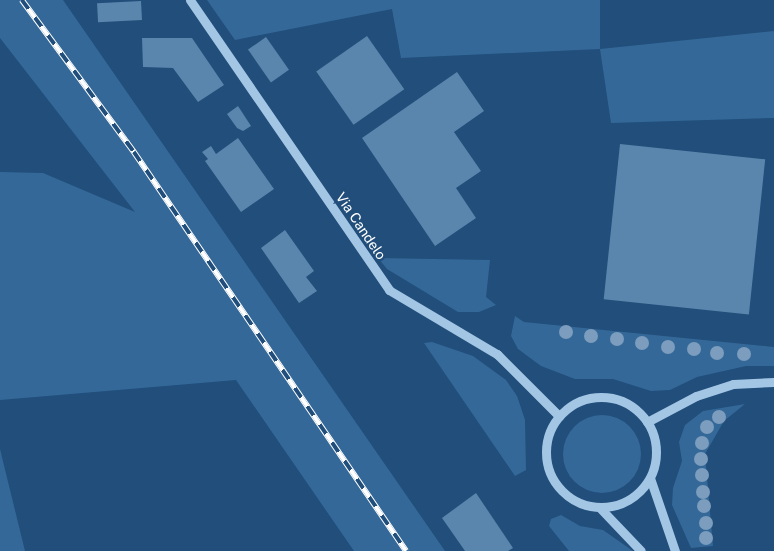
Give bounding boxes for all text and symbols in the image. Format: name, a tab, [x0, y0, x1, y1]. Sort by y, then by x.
street label: Via Candelo	[332, 189, 390, 263]

